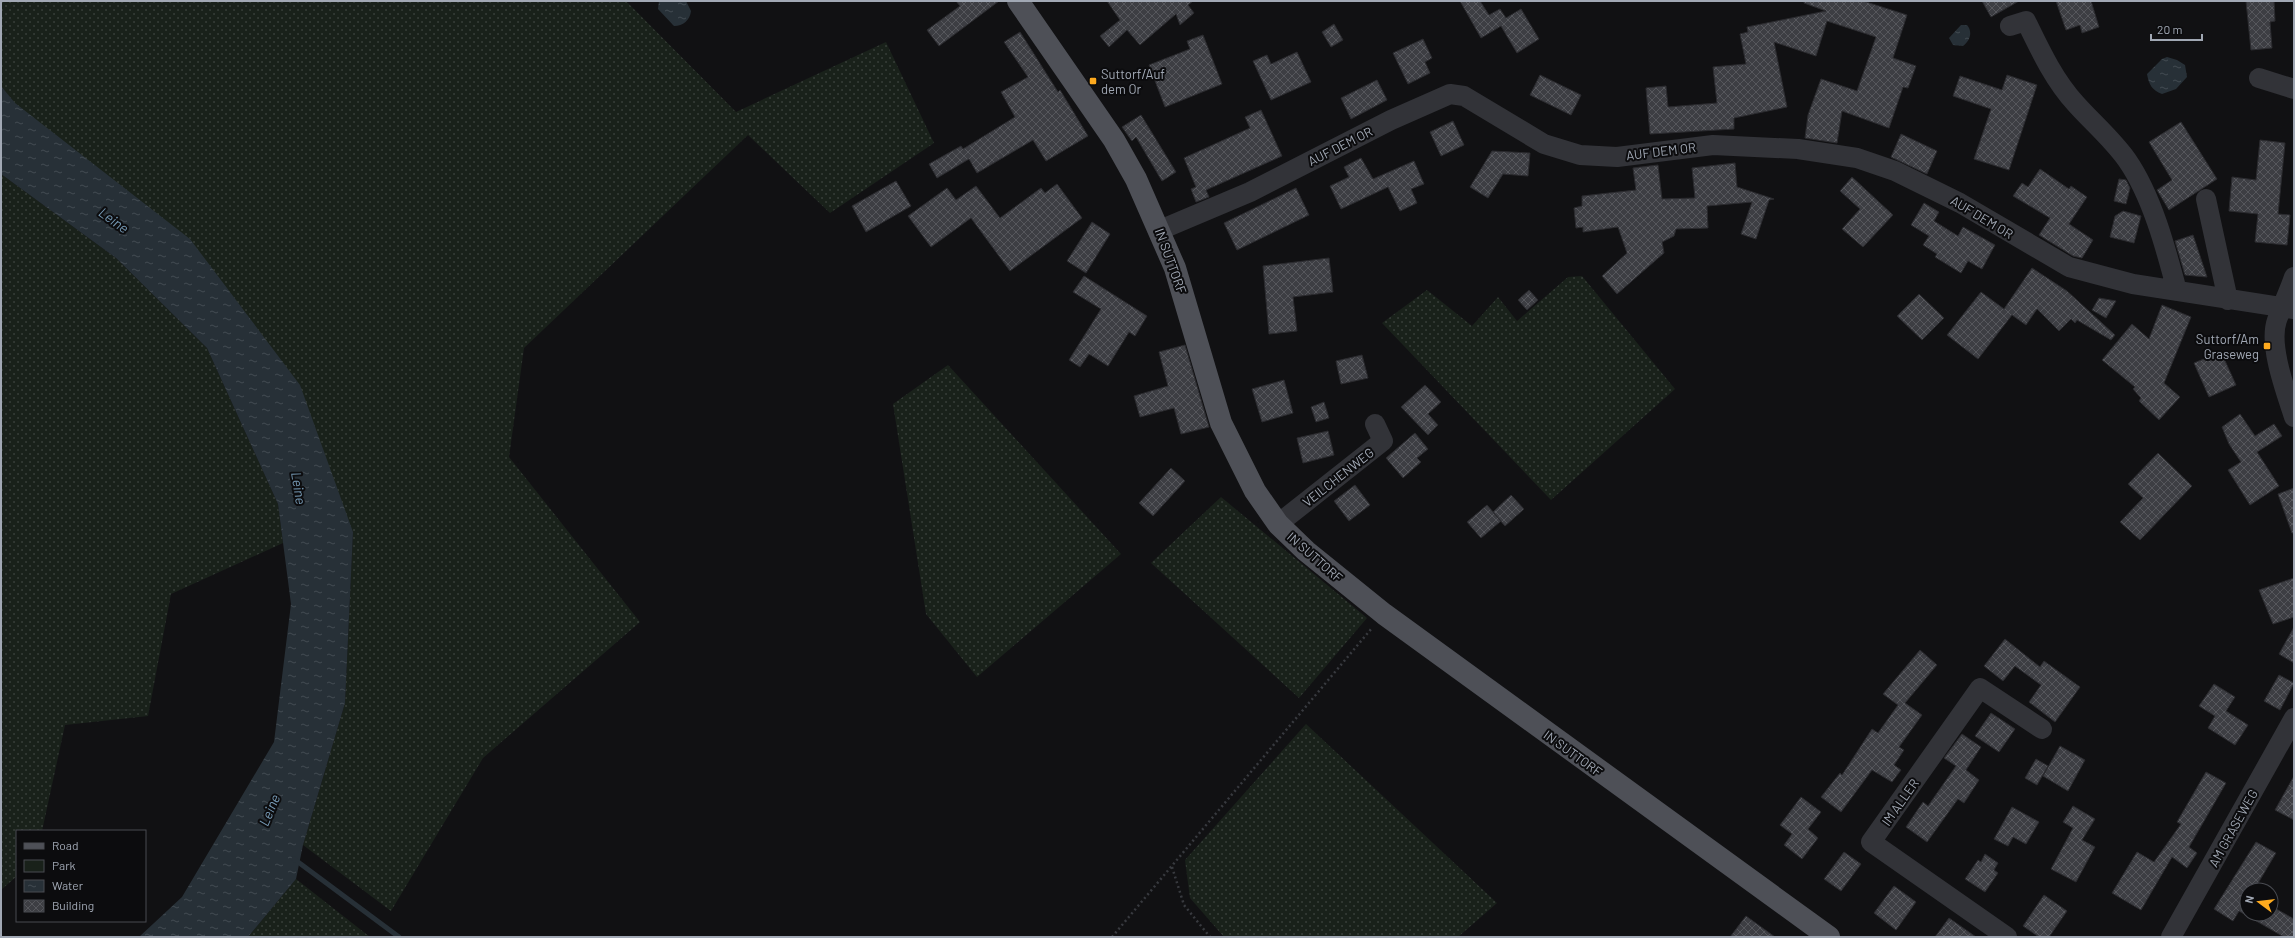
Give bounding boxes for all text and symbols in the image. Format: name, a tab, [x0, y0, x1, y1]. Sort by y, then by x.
scale bar	[2151, 16, 2202, 42]
text: 20 m	[2157, 22, 2183, 36]
place label: Suttorf/Auf dem Or	[1101, 66, 1165, 97]
marker: Suttorf/Auf dem Or	[1088, 76, 1098, 86]
street label: AUF DEM OR	[1305, 123, 1375, 169]
street label: AUF DEM OR	[1625, 139, 1697, 163]
street label: AUF DEM OR	[1948, 192, 2016, 242]
water label: Leine	[96, 203, 132, 237]
street label: IN SUTTORF	[1152, 226, 1190, 296]
place label: Suttorf/Am Graseweg	[2196, 331, 2259, 362]
marker: Suttorf/Am Graseweg	[2262, 341, 2272, 351]
street label: VEILCHENWEG	[1299, 444, 1377, 510]
water label: Leine	[288, 470, 310, 506]
street label: IN SUTTORF	[1284, 529, 1347, 586]
street label: IN SUTTORF	[1541, 726, 1606, 780]
street label: IM ALLER	[1878, 775, 1922, 829]
street label: AM GRASEWEG	[2205, 786, 2261, 870]
water label: Leine	[255, 792, 283, 828]
legend	[16, 830, 146, 922]
text: Road	[52, 838, 79, 852]
text: Park	[52, 858, 76, 872]
text: Water	[52, 878, 84, 892]
north arrow	[2239, 882, 2279, 922]
text: N	[2242, 894, 2256, 905]
text: Building	[52, 898, 94, 912]

